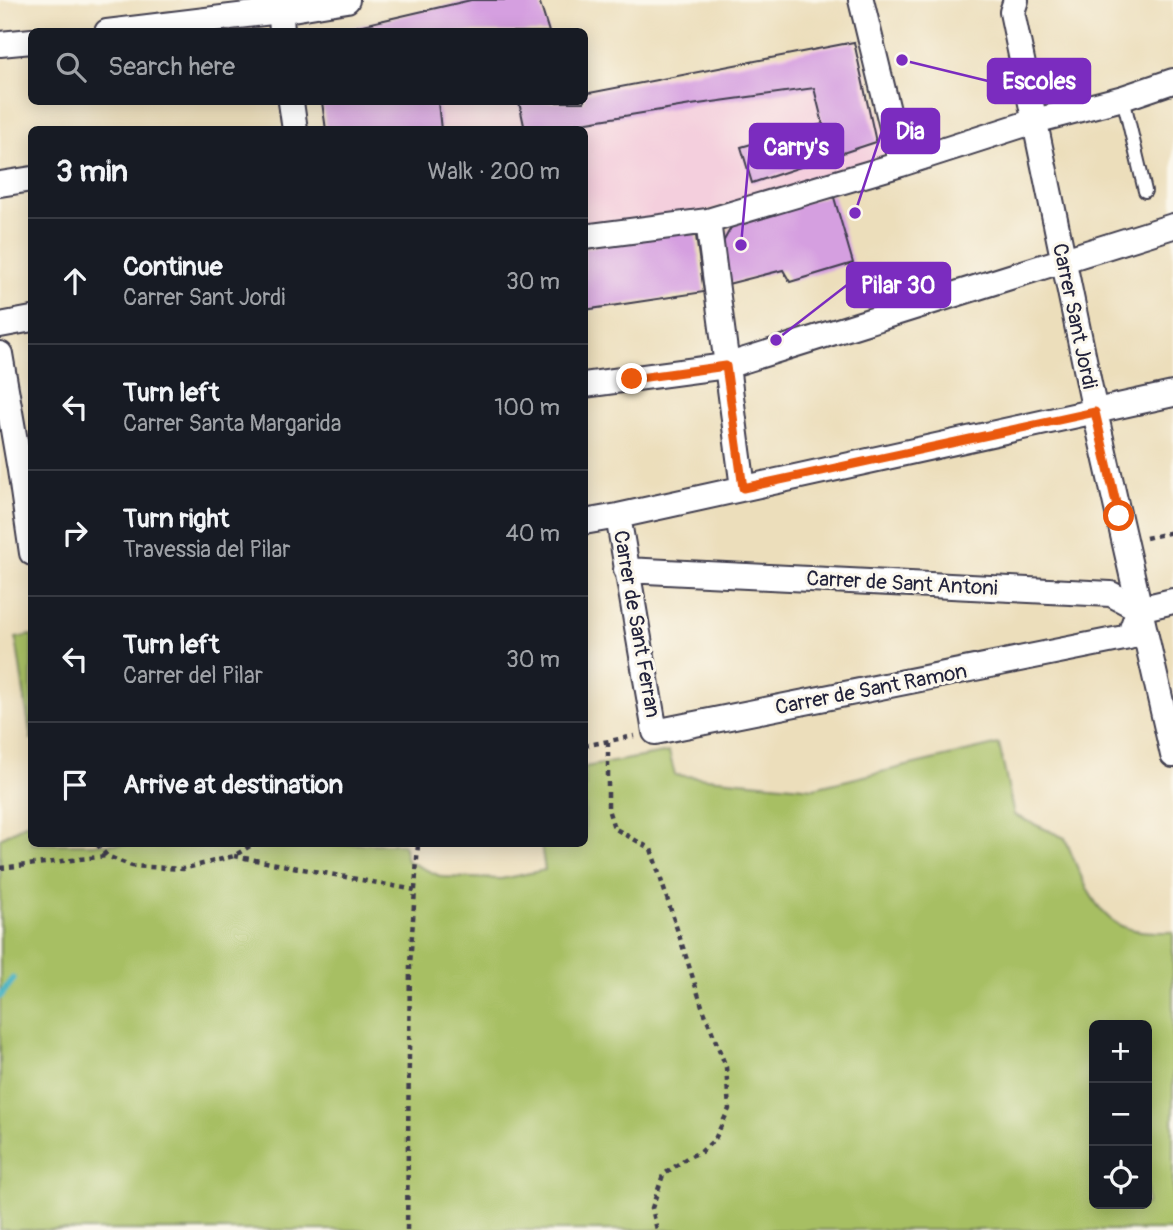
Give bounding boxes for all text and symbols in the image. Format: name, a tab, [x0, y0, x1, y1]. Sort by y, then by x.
search box	[28, 28, 588, 105]
icon: search	[52, 48, 90, 86]
text: Search here	[108, 51, 235, 83]
callout: Escoles	[988, 59, 1090, 103]
text: Escoles	[1002, 67, 1076, 96]
callout: Dia	[882, 109, 939, 153]
text: Dia	[895, 117, 925, 146]
callout: Carry's	[750, 124, 843, 168]
text: Carry's	[763, 133, 829, 162]
text: 3 min	[56, 153, 128, 190]
text: Walk · 200 m	[427, 157, 560, 186]
street label: Carrer Sant Jordi	[1046, 241, 1103, 392]
text: Continue	[123, 251, 223, 283]
icon: ahead	[56, 262, 94, 300]
callout: Pilar 30	[847, 263, 950, 307]
text: 30 m	[506, 267, 560, 296]
text: Pilar 30	[861, 271, 935, 300]
text: Carrer Sant Jordi	[123, 283, 285, 312]
route end	[616, 363, 647, 394]
text: Turn left	[123, 377, 219, 409]
icon: left	[56, 388, 94, 426]
text: 100 m	[494, 393, 560, 422]
text: Carrer Santa Margarida	[123, 409, 342, 438]
route start	[1103, 500, 1134, 531]
text: Turn right	[123, 503, 229, 535]
icon: right	[56, 514, 94, 552]
text: 40 m	[506, 519, 560, 548]
street label: Carrer de Sant Ferran	[607, 528, 666, 720]
text: Travessia del Pilar	[123, 535, 291, 564]
street label: Carrer de Sant Antoni	[806, 565, 999, 602]
text: Turn left	[123, 629, 219, 661]
icon: left	[56, 640, 94, 678]
text: 30 m	[506, 645, 560, 674]
street label: Carrer de Sant Ramon	[773, 658, 969, 721]
text: Carrer del Pilar	[123, 661, 263, 690]
icon: arrive	[56, 766, 94, 804]
text: Arrive at destination	[123, 769, 343, 801]
map controls	[1089, 1020, 1152, 1209]
button: +	[1089, 1020, 1152, 1083]
button: −	[1089, 1083, 1152, 1146]
button: locate	[1089, 1146, 1152, 1209]

